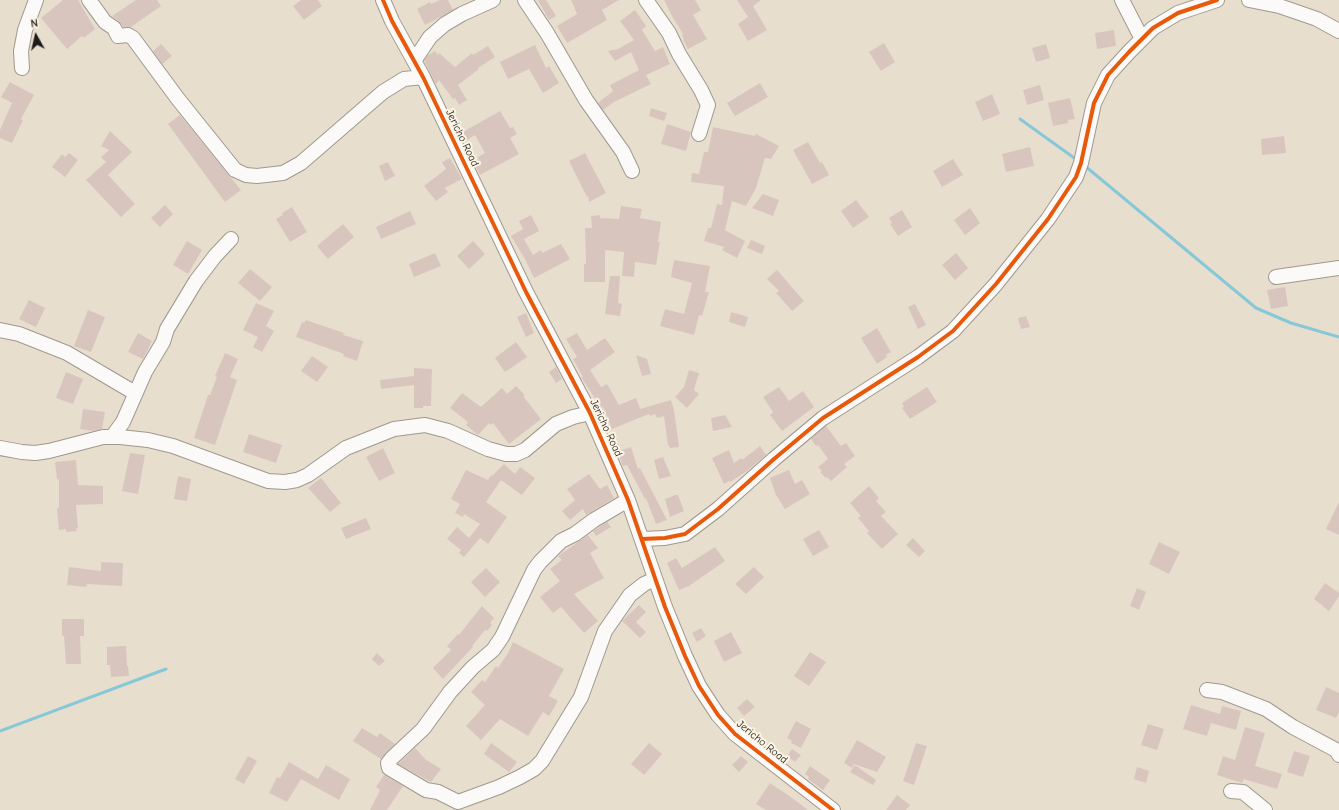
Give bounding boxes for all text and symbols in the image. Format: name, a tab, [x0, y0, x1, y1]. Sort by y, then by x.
north arrow	[16, 16, 56, 56]
text: N	[30, 17, 39, 31]
street label: Jericho Road	[443, 107, 481, 169]
street label: Jericho Road	[587, 397, 625, 459]
street label: Jericho Road	[734, 717, 790, 767]

